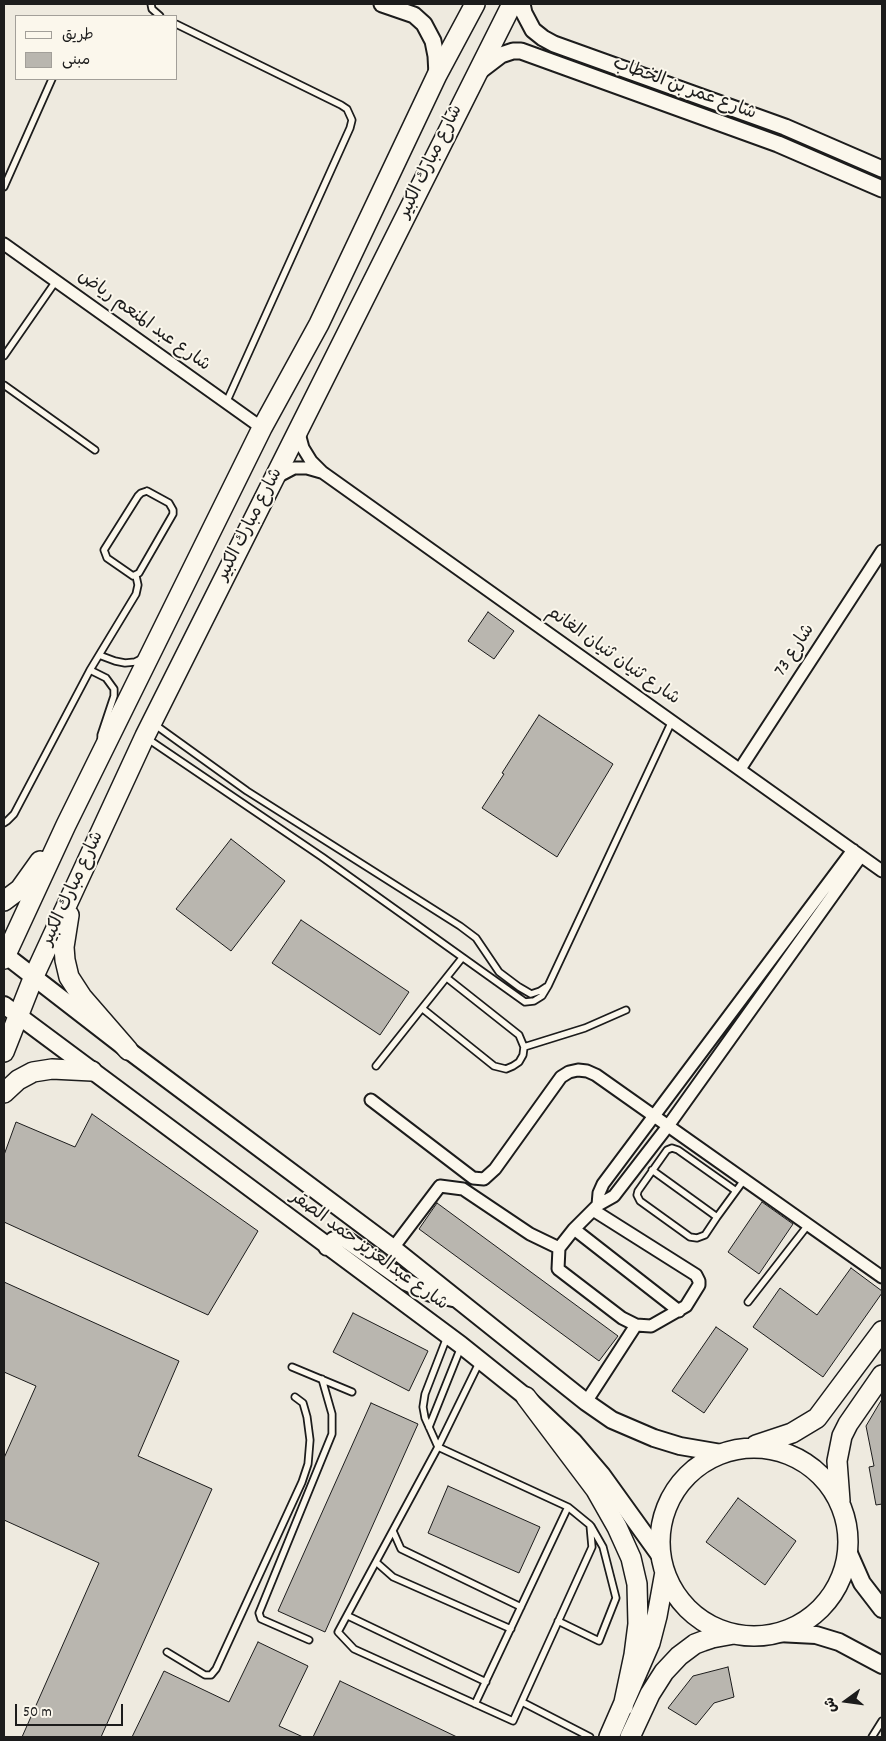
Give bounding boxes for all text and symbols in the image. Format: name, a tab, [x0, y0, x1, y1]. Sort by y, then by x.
legend	[15, 15, 178, 80]
text: طريق	[62, 25, 94, 47]
text: مبنى	[62, 50, 90, 72]
street label: شارع عمر بن الخطاب	[609, 54, 759, 126]
street label: شارع مبارك الكبير	[395, 102, 469, 222]
street label: شارع عبد المنعم رياض	[72, 267, 214, 377]
street label: شارع مبارك الكبير	[213, 465, 289, 585]
street label: شارع ثنيان ثنيان الغانم	[541, 603, 683, 711]
street label: شارع 73	[771, 621, 821, 681]
street label: شارع مبارك الكبير	[38, 828, 110, 950]
street label: شارع عبدالعزيز حمد الصقر	[285, 1188, 451, 1316]
north arrow	[821, 1676, 871, 1726]
scale bar	[18, 1694, 125, 1726]
text: ش	[820, 1695, 843, 1715]
text: 50 m	[23, 1702, 52, 1724]

